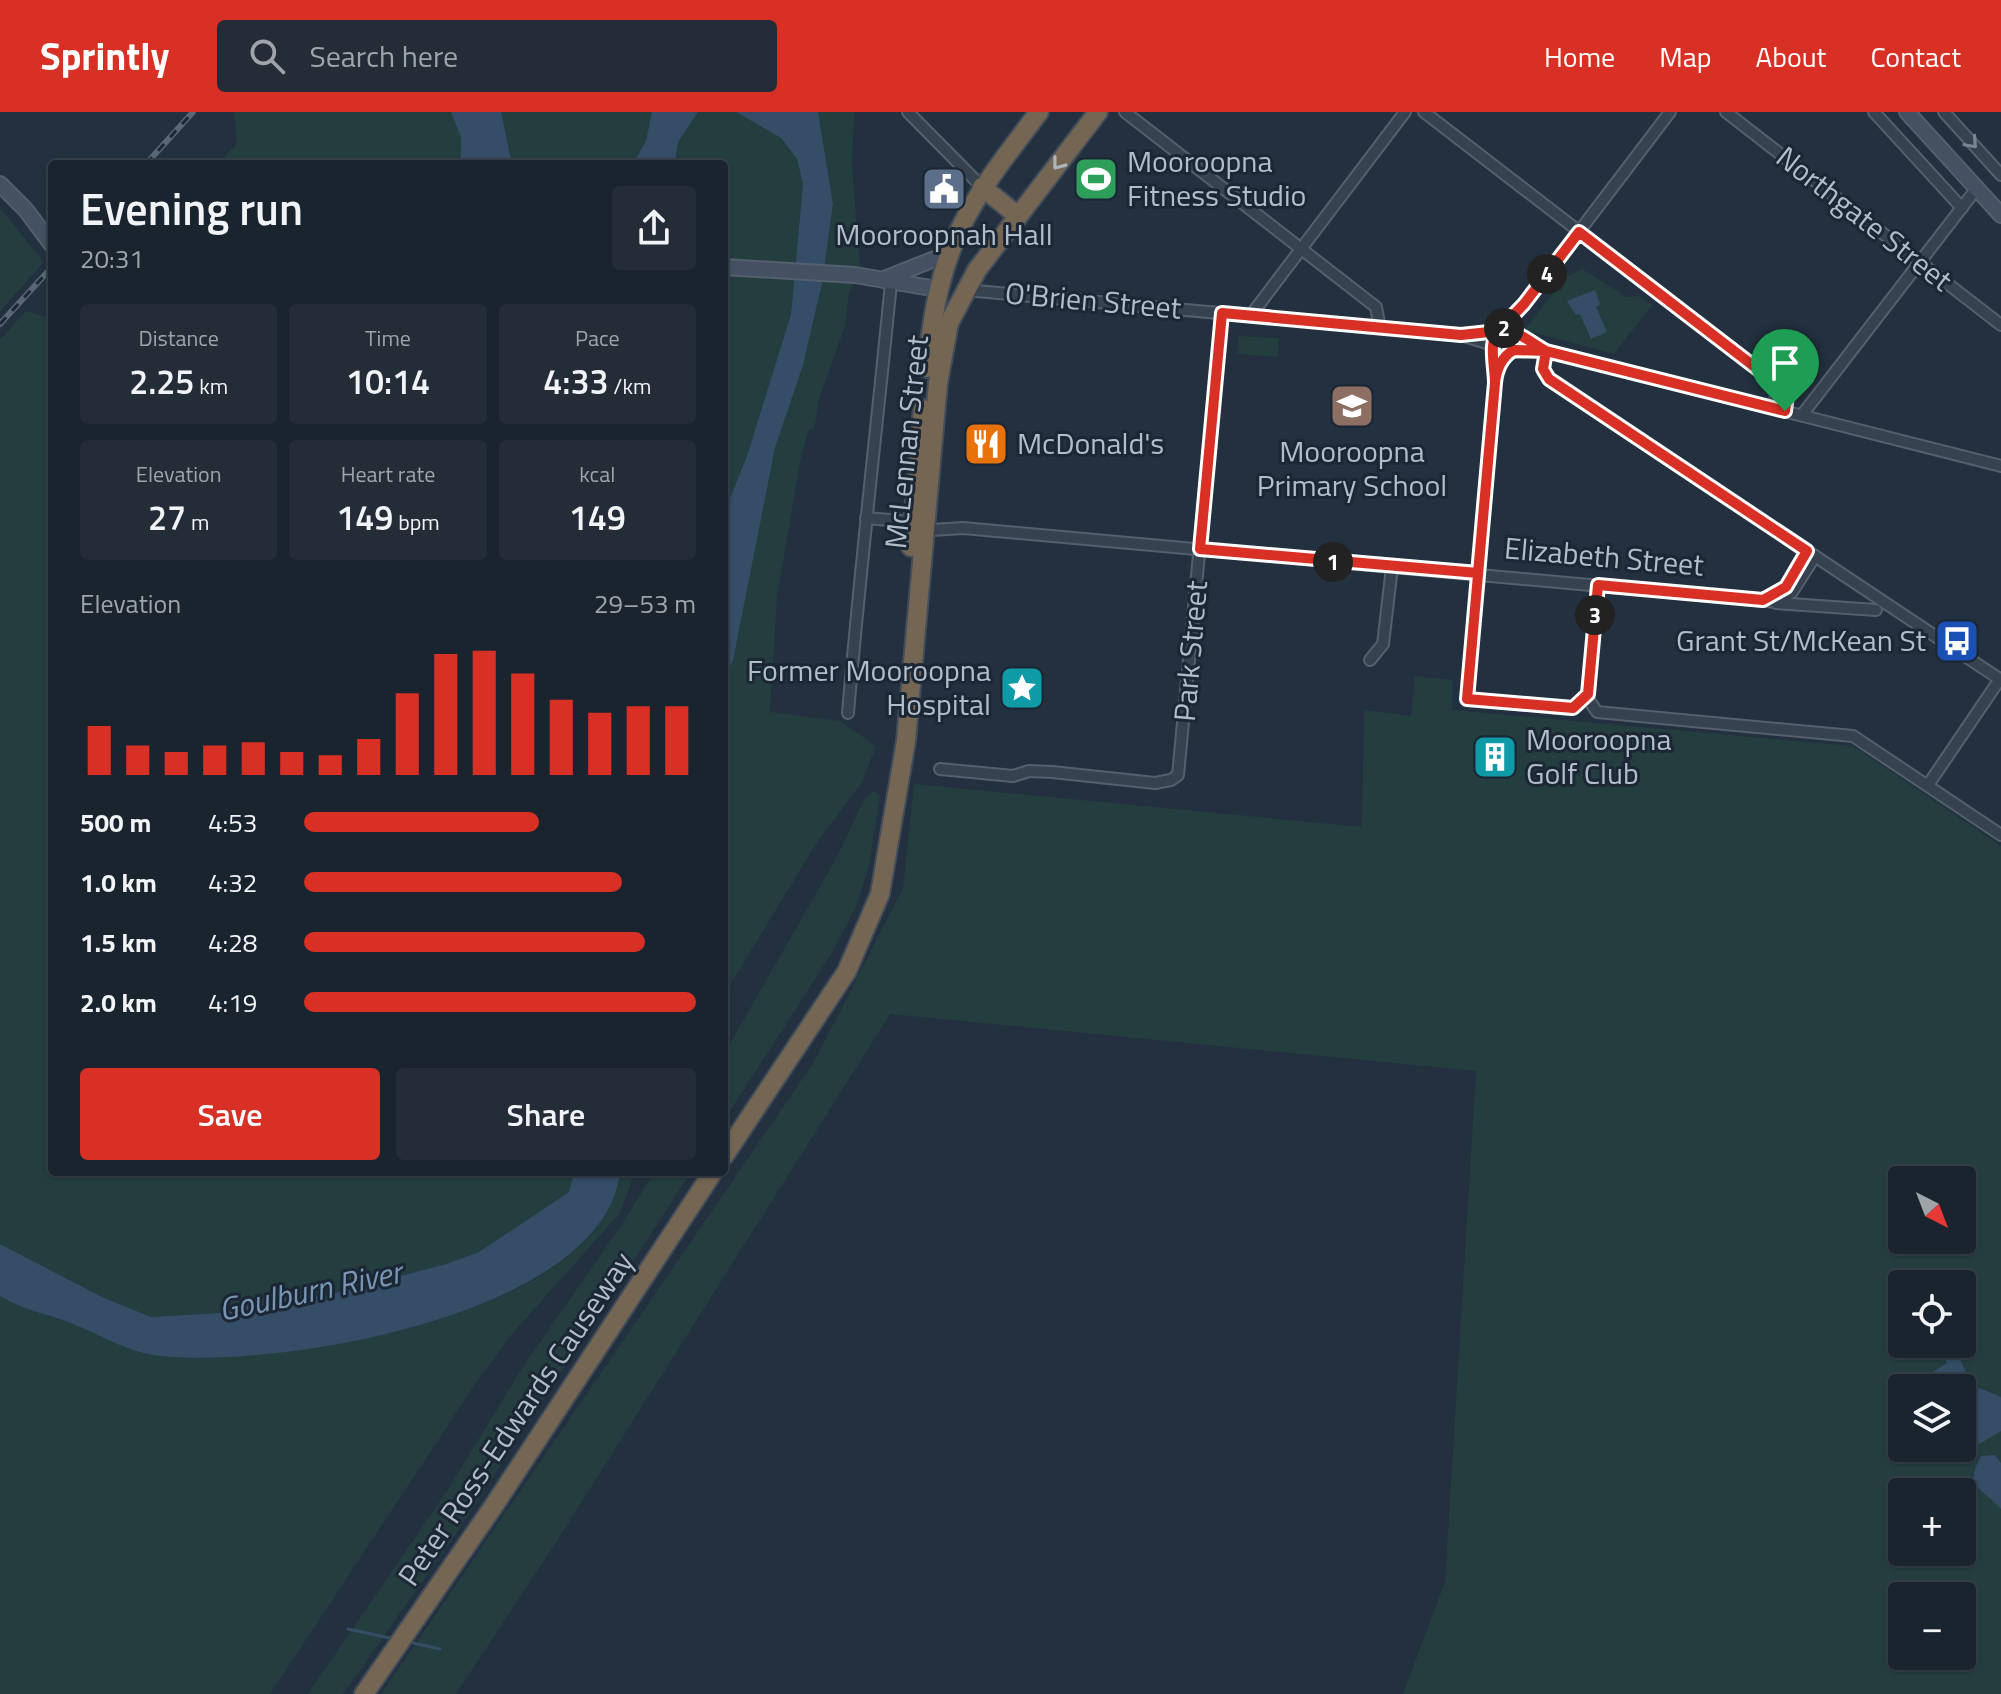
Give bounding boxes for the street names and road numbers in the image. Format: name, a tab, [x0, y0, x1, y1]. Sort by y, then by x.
street label: Northgate Street	[1767, 135, 1963, 302]
street label: O'Brien Street	[1003, 269, 1184, 331]
street label: McLennan Street	[872, 332, 940, 551]
street label: Elizabeth Street	[1502, 524, 1706, 588]
street label: Park Street	[1161, 578, 1219, 723]
street label: Peter Ross-Edwards Causeway	[386, 1242, 645, 1595]

